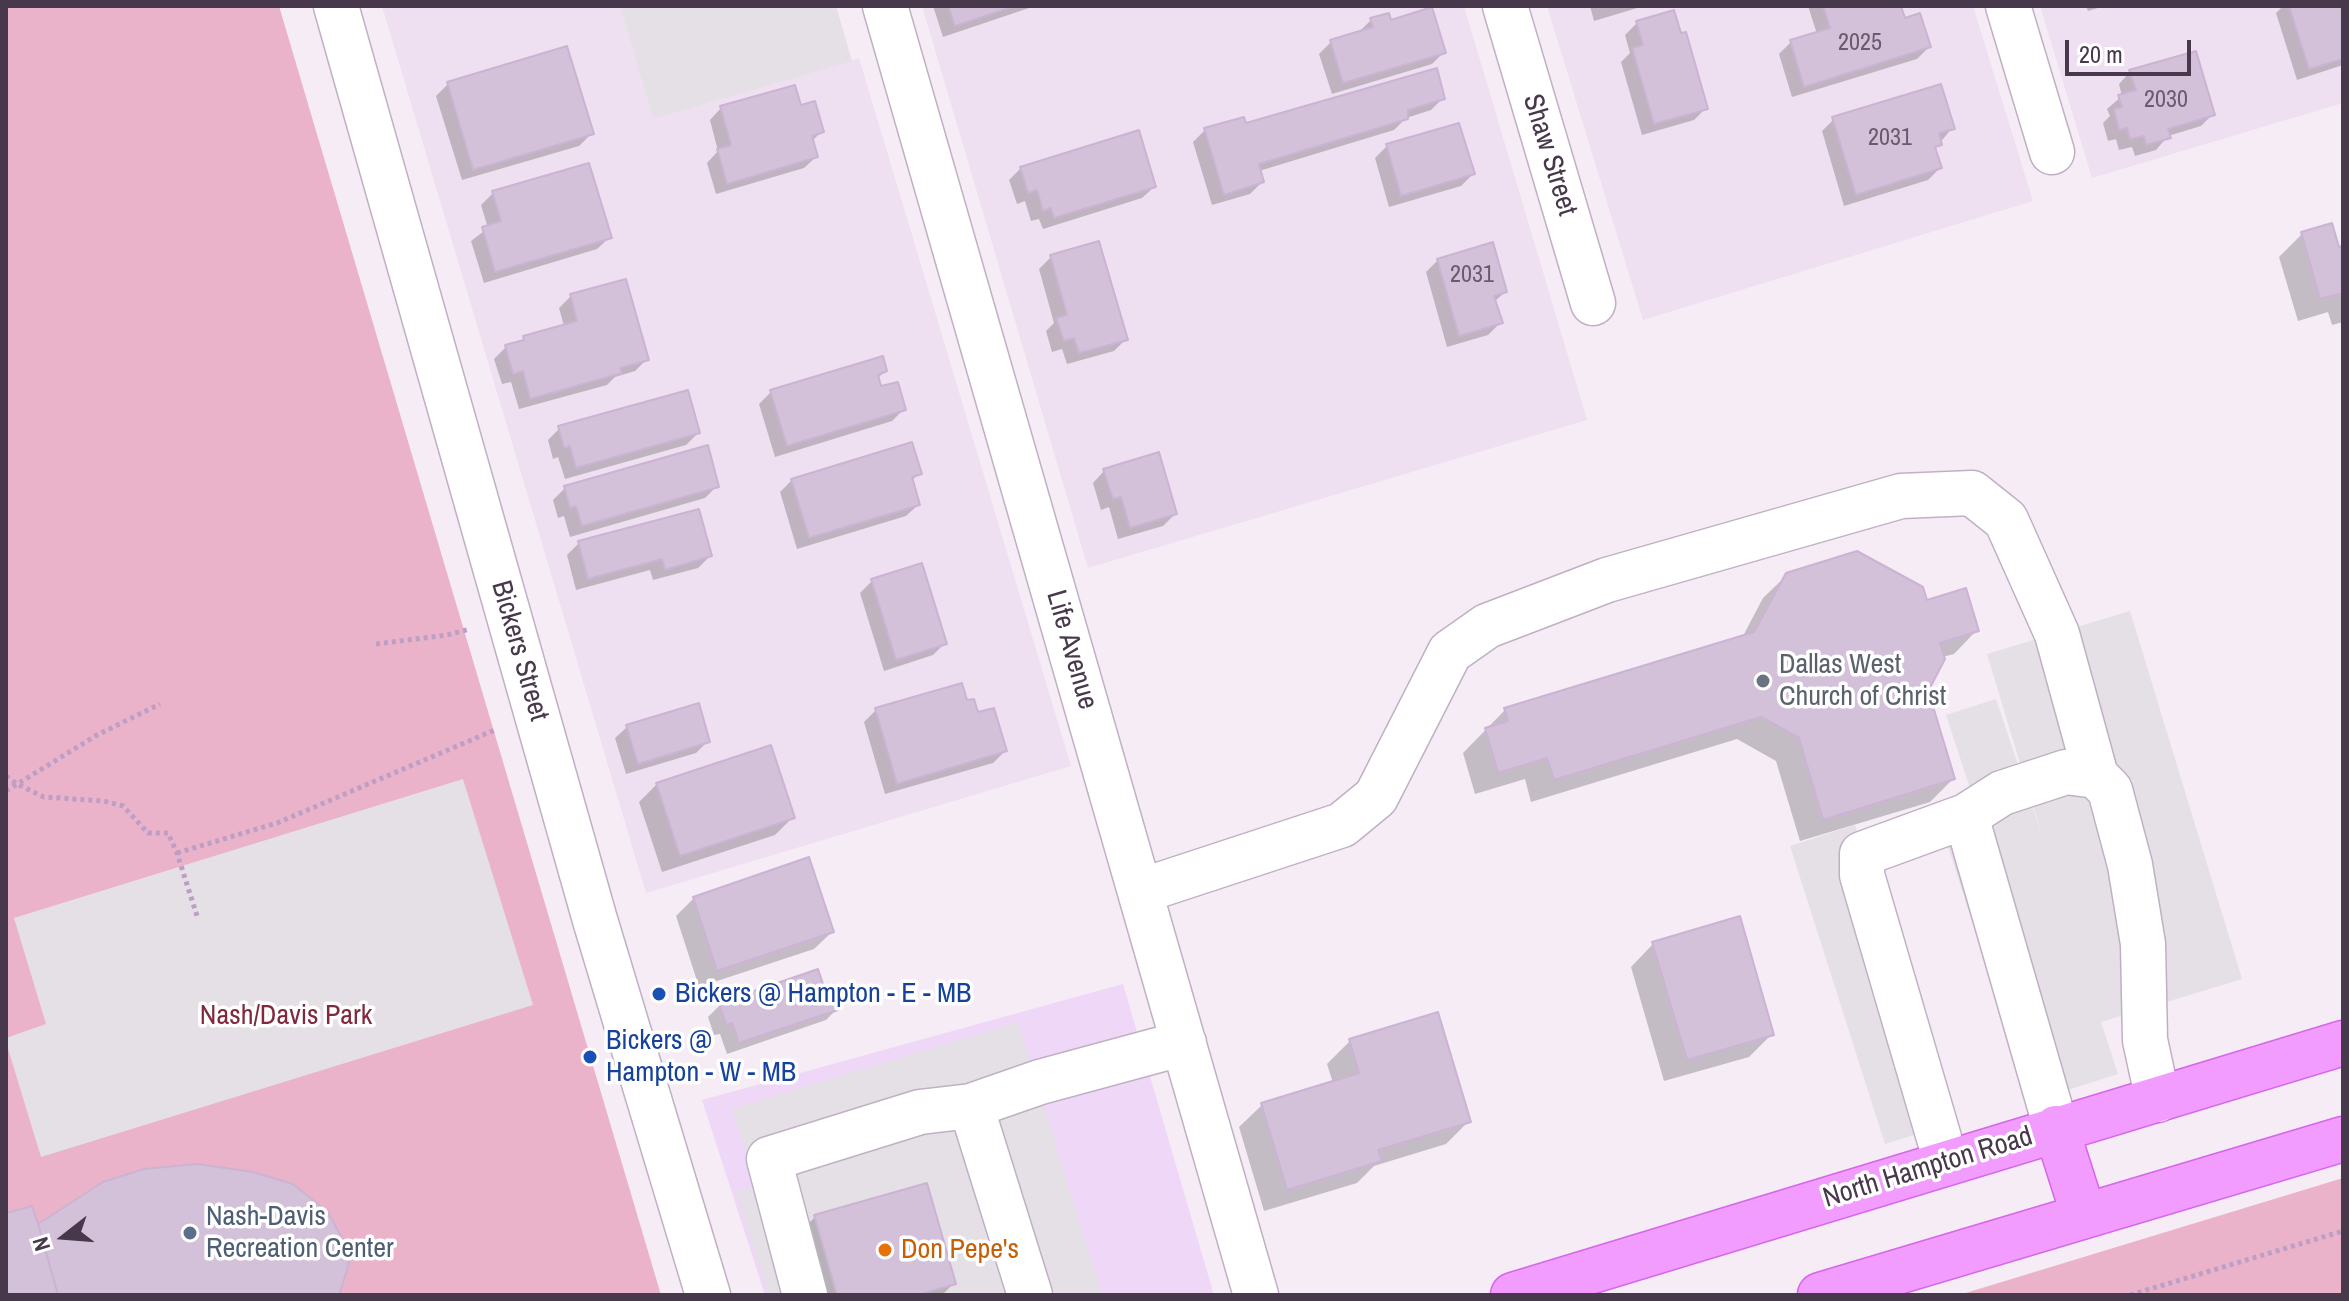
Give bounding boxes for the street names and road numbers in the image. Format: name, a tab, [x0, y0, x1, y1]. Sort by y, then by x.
street label: Shaw Street	[1515, 90, 1583, 220]
street label: Bickers Street	[483, 577, 555, 725]
street label: Life Avenue	[1038, 587, 1104, 713]
street label: North Hampton Road	[1819, 1120, 2037, 1216]

